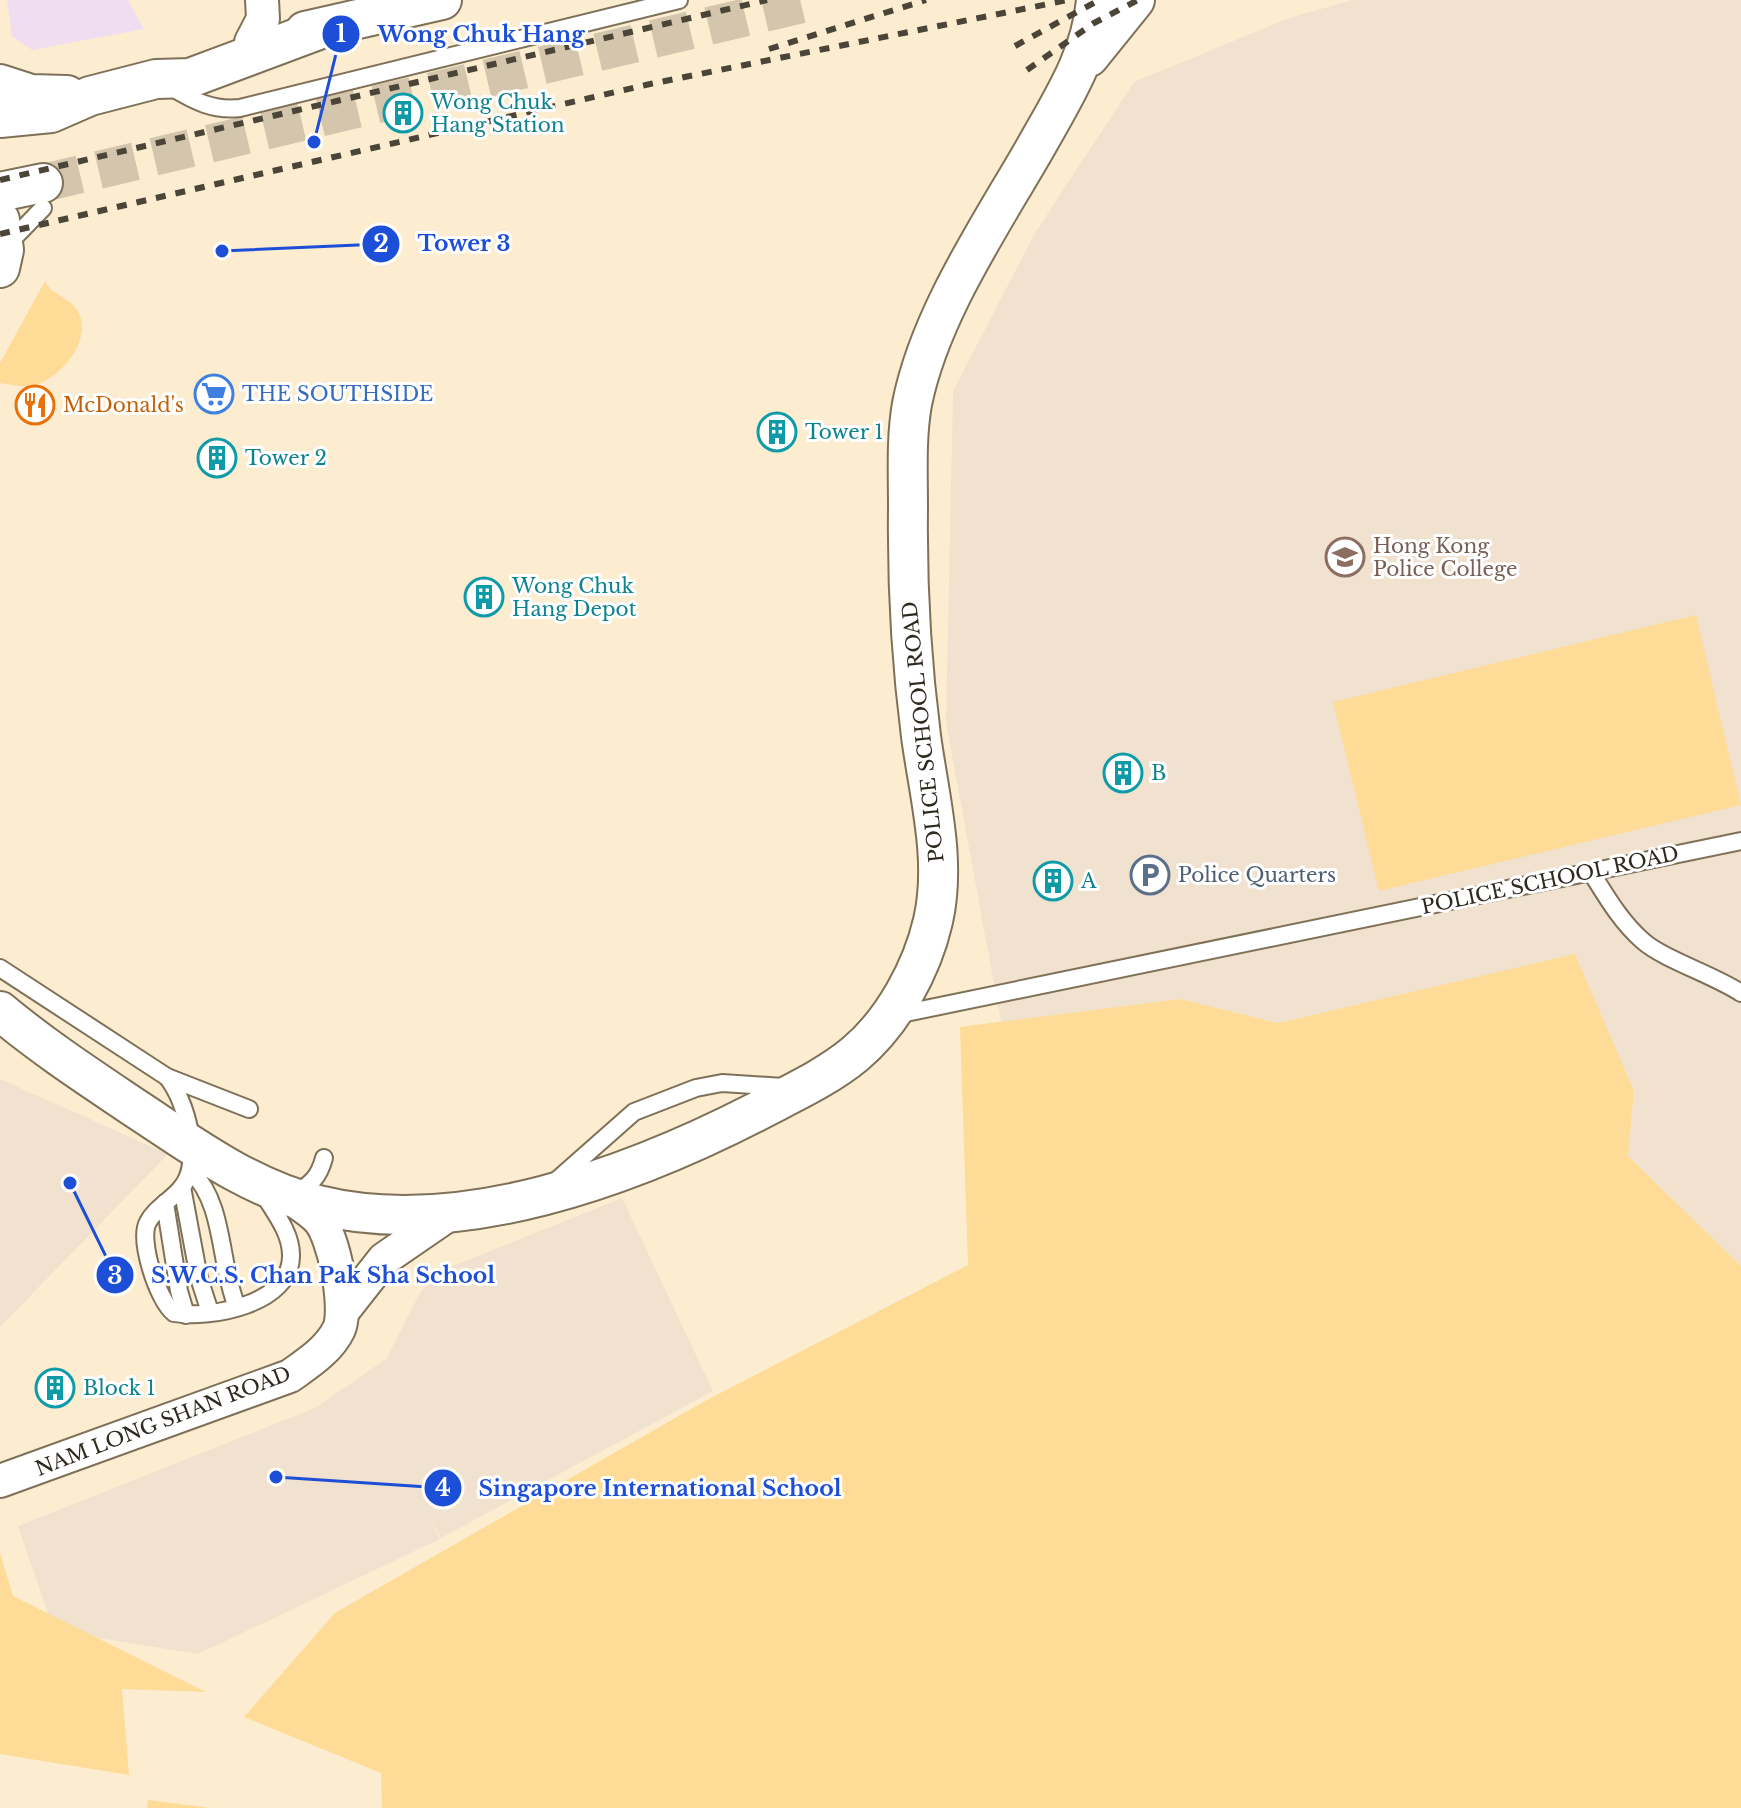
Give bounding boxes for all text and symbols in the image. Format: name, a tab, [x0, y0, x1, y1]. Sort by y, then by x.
callout: Wong Chuk Hang	[321, 11, 601, 57]
text: 1	[336, 19, 346, 48]
text: Wong Chuk Hang	[376, 21, 585, 48]
place label: Wong Chuk Hang Station	[430, 90, 565, 137]
building icon: Wong Chuk Hang Station	[382, 92, 424, 134]
callout: Tower 3	[361, 221, 527, 267]
text: 2	[373, 229, 389, 258]
text: Tower 3	[418, 230, 510, 257]
supermarket icon: THE SOUTHSIDE	[193, 373, 235, 415]
place label: THE SOUTHSIDE	[242, 382, 433, 406]
restaurant icon: McDonald's	[14, 384, 56, 426]
place label: McDonald's	[63, 393, 184, 417]
building icon: Tower 1	[756, 411, 798, 453]
place label: Tower 1	[805, 420, 883, 444]
building icon: Tower 2	[196, 437, 238, 479]
place label: Tower 2	[245, 446, 327, 470]
place label: Hong Kong Police College	[1373, 534, 1517, 581]
school or university icon: Hong Kong Police College	[1324, 536, 1366, 578]
place label: Wong Chuk Hang Depot	[511, 574, 637, 621]
building icon: Wong Chuk Hang Depot	[463, 576, 505, 618]
street label: POLICE SCHOOL ROAD	[897, 600, 949, 864]
building icon: B	[1102, 752, 1144, 794]
place label: B	[1151, 761, 1166, 785]
street label: POLICE SCHOOL ROAD	[1419, 841, 1681, 919]
parking icon: Police Quarters	[1129, 854, 1171, 896]
building icon: A	[1032, 860, 1074, 902]
place label: Police Quarters	[1178, 863, 1336, 887]
place label: A	[1080, 869, 1097, 893]
callout: S.W.C.S. Chan Pak Sha School	[95, 1252, 511, 1298]
text: 3	[107, 1261, 123, 1290]
text: S.W.C.S. Chan Pak Sha School	[151, 1262, 495, 1289]
street label: NAM LONG SHAN ROAD	[32, 1361, 294, 1481]
building icon: Block 1	[34, 1367, 76, 1409]
place label: Block 1	[83, 1376, 155, 1400]
callout: Singapore International School	[423, 1465, 858, 1511]
text: 4	[435, 1473, 451, 1502]
text: Singapore International School	[479, 1475, 842, 1502]

